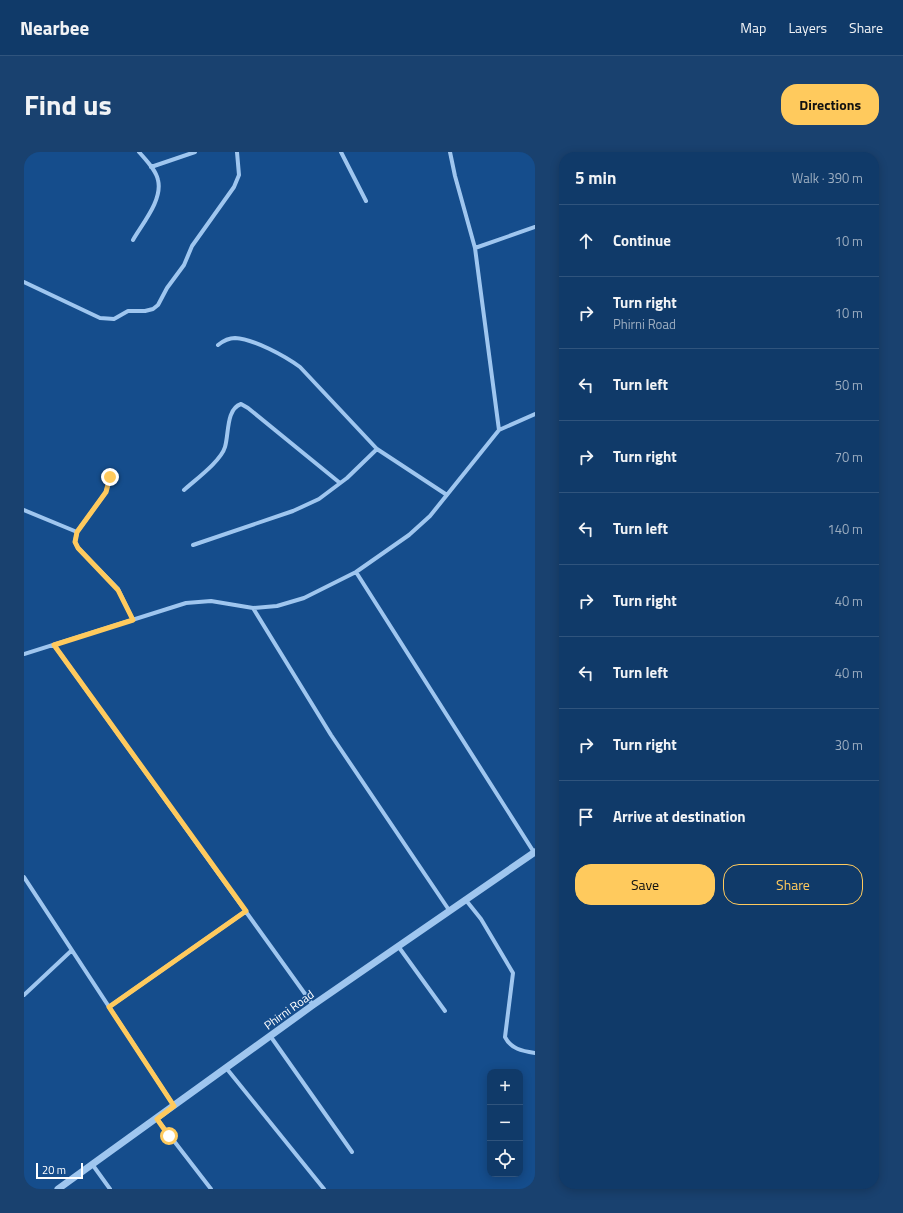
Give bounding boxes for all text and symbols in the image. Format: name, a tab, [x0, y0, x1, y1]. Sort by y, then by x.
text: Nearbee	[20, 13, 89, 42]
text: Map	[740, 17, 766, 38]
text: Layers	[788, 17, 827, 38]
text: Share	[849, 17, 883, 38]
text: Find us	[24, 83, 112, 126]
button: Directions	[781, 84, 879, 125]
text: 5 min	[575, 165, 616, 191]
text: Walk · 390 m	[792, 168, 863, 188]
text: Continue	[613, 229, 671, 252]
icon: ahead	[575, 230, 597, 252]
text: 10 m	[835, 231, 863, 251]
text: Turn right	[613, 291, 677, 314]
icon: right	[575, 302, 597, 324]
text: 10 m	[835, 303, 863, 323]
text: Phirni Road	[613, 314, 676, 334]
text: Turn left	[613, 373, 668, 396]
icon: left	[575, 374, 597, 396]
text: 50 m	[835, 375, 863, 395]
text: Turn right	[613, 445, 677, 468]
icon: right	[575, 446, 597, 468]
text: 70 m	[835, 447, 863, 467]
route end	[101, 468, 119, 486]
text: Turn left	[613, 517, 668, 540]
icon: left	[575, 518, 597, 540]
text: 140 m	[827, 519, 863, 539]
text: Turn right	[613, 589, 677, 612]
icon: right	[575, 590, 597, 612]
text: 40 m	[835, 591, 863, 611]
text: Turn left	[613, 661, 668, 684]
icon: left	[575, 662, 597, 684]
text: 40 m	[835, 663, 863, 683]
text: Turn right	[613, 733, 677, 756]
icon: right	[575, 734, 597, 756]
text: 30 m	[835, 735, 863, 755]
text: Arrive at destination	[613, 805, 746, 828]
icon: arrive	[575, 806, 597, 828]
button: Save	[575, 864, 715, 905]
button: Share	[723, 864, 863, 905]
street label: Phirni Road	[260, 985, 318, 1034]
map controls	[487, 1069, 523, 1177]
button: +	[487, 1069, 523, 1105]
button: −	[487, 1105, 523, 1141]
route start	[160, 1127, 178, 1145]
button: locate	[487, 1141, 523, 1177]
scale bar	[36, 1161, 83, 1180]
text: 20 m	[42, 1162, 66, 1178]

